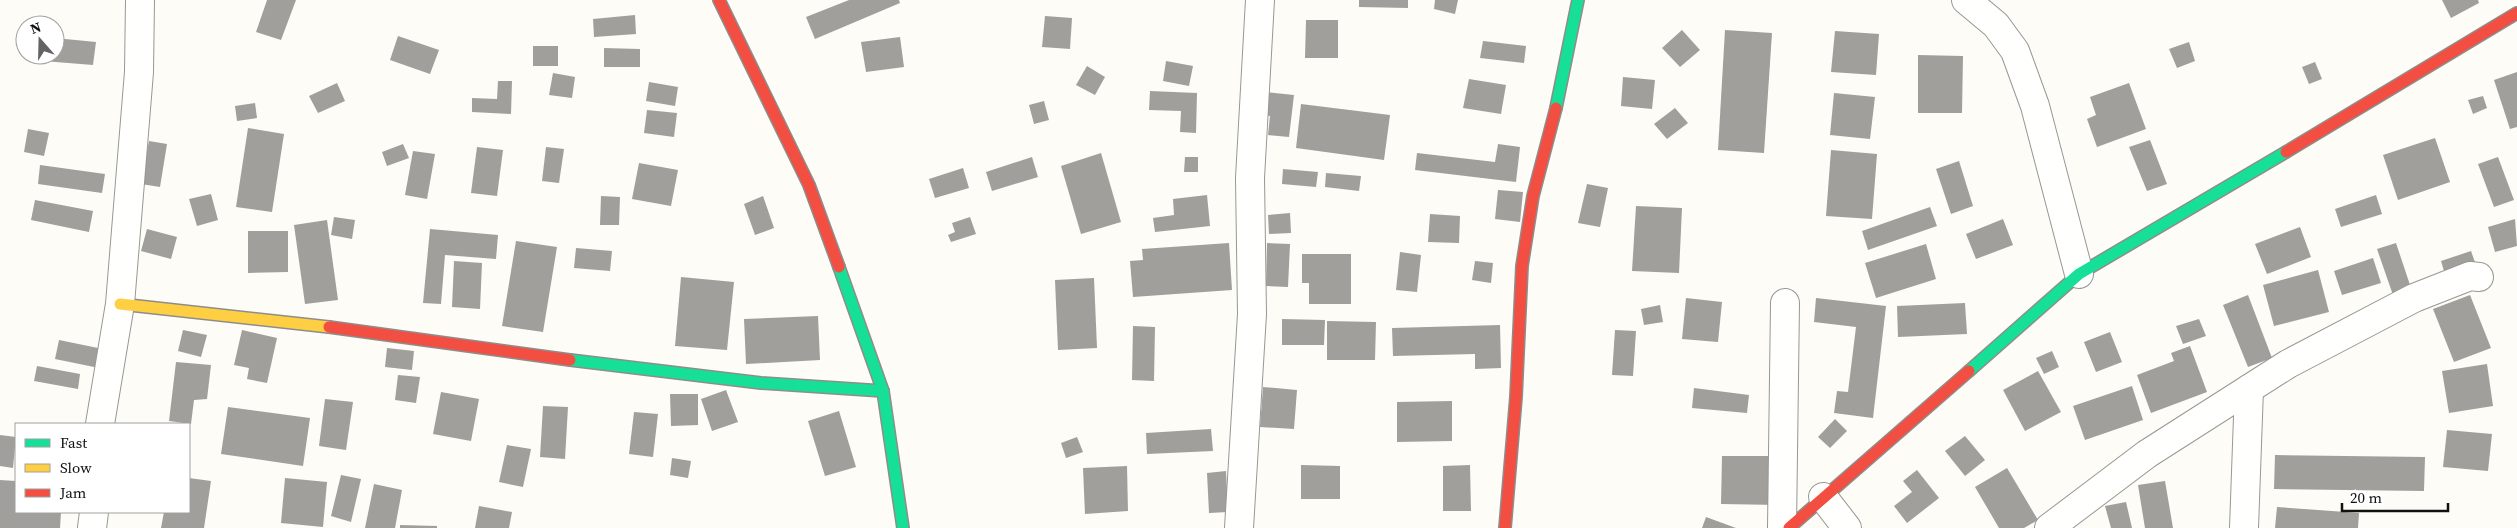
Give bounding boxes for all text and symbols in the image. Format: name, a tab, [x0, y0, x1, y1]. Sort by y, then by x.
north arrow	[15, 15, 65, 65]
text: N	[27, 17, 44, 39]
legend	[15, 423, 190, 513]
text: Fast	[60, 432, 87, 453]
text: Slow	[60, 457, 92, 478]
scale bar	[2342, 480, 2448, 512]
text: Jam	[59, 482, 87, 503]
text: 20 m	[2350, 487, 2382, 508]

